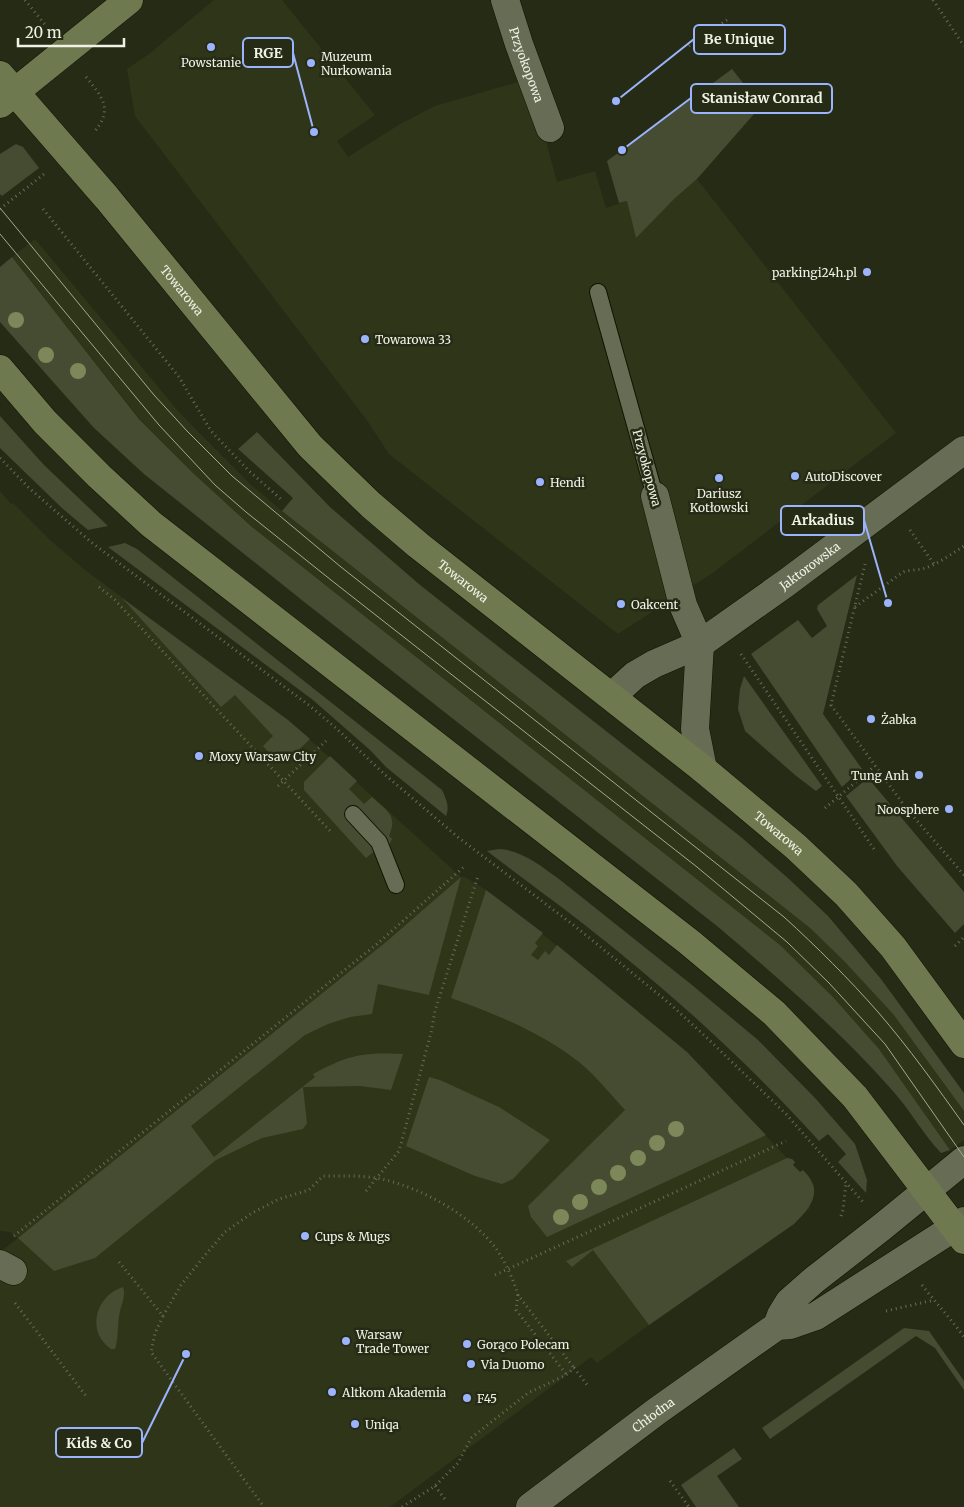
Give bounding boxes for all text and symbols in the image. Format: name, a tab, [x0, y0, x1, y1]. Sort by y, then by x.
scale bar	[18, 15, 124, 47]
text: 20 m	[25, 23, 62, 42]
street label: Przyokopowa	[506, 25, 547, 105]
callout: Be Unique	[694, 25, 785, 54]
text: Be Unique	[704, 30, 775, 48]
callout: RGE	[243, 38, 293, 67]
marker: Powstanie	[205, 41, 217, 53]
text: RGE	[253, 44, 283, 62]
place label: Muzeum Nurkowania	[321, 49, 392, 78]
place label: Powstanie	[181, 55, 241, 70]
marker: Muzeum Nurkowania	[305, 57, 317, 69]
callout: Stanisław Conrad	[691, 84, 832, 113]
text: Stanisław Conrad	[701, 89, 823, 107]
street label: Towarowa	[158, 262, 208, 319]
place label: parkingi24h.pl	[772, 265, 857, 280]
marker: parkingi24h.pl	[861, 266, 873, 278]
place label: Towarowa 33	[375, 332, 451, 347]
marker: Towarowa 33	[359, 333, 371, 345]
street label: Przyokopowa	[630, 428, 665, 509]
place label: AutoDiscover	[804, 469, 882, 484]
marker: AutoDiscover	[789, 470, 801, 482]
marker: Dariusz Kotłowski	[713, 472, 725, 484]
place label: Hendi	[550, 475, 585, 490]
marker: Hendi	[534, 476, 546, 488]
place label: Dariusz Kotłowski	[690, 486, 748, 515]
callout: Arkadius	[781, 506, 864, 535]
text: Arkadius	[791, 511, 854, 529]
street label: Jaktorowska	[776, 538, 843, 593]
street label: Towarowa	[435, 556, 492, 606]
place label: Oakcent	[631, 597, 678, 612]
marker: Oakcent	[615, 598, 627, 610]
place label: Żabka	[881, 712, 917, 727]
marker: Żabka	[865, 713, 877, 725]
place label: Moxy Warsaw City	[209, 749, 316, 764]
marker: Moxy Warsaw City	[193, 750, 205, 762]
place label: Tung Anh	[851, 768, 909, 783]
marker: Tung Anh	[913, 769, 925, 781]
place label: Noosphere	[877, 802, 939, 817]
marker: Noosphere	[943, 803, 955, 815]
street label: Towarowa	[751, 808, 807, 858]
place label: Cups & Mugs	[315, 1229, 390, 1244]
marker: Cups & Mugs	[299, 1230, 311, 1242]
place label: Warsaw Trade Tower	[355, 1327, 430, 1356]
marker: Warsaw Trade Tower	[340, 1335, 352, 1347]
place label: Gorąco Polecam	[477, 1337, 570, 1352]
marker: Gorąco Polecam	[461, 1338, 473, 1350]
place label: Via Duomo	[480, 1357, 545, 1372]
marker: Via Duomo	[465, 1358, 477, 1370]
place label: Altkom Akademia	[341, 1385, 447, 1400]
marker: Altkom Akademia	[326, 1386, 338, 1398]
place label: F45	[477, 1391, 497, 1406]
marker: F45	[461, 1392, 473, 1404]
street label: Chłodna	[629, 1393, 678, 1435]
place label: Uniqa	[365, 1417, 400, 1432]
marker: Uniqa	[349, 1418, 361, 1430]
callout: Kids & Co	[56, 1428, 142, 1457]
text: Kids & Co	[66, 1434, 132, 1452]

